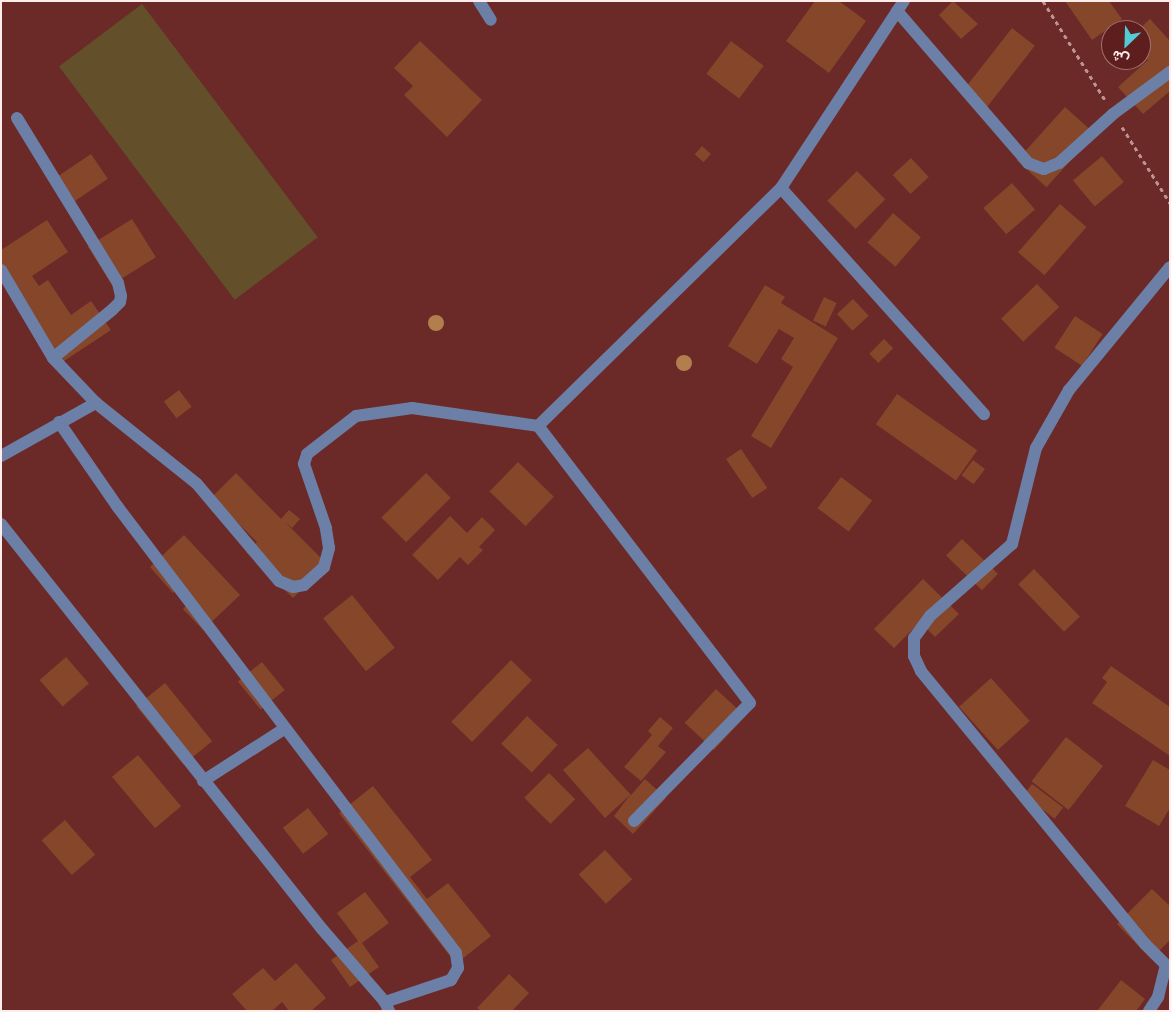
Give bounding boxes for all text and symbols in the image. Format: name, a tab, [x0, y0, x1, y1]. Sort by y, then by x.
north arrow	[1101, 20, 1151, 70]
text: ش	[1109, 47, 1131, 69]

